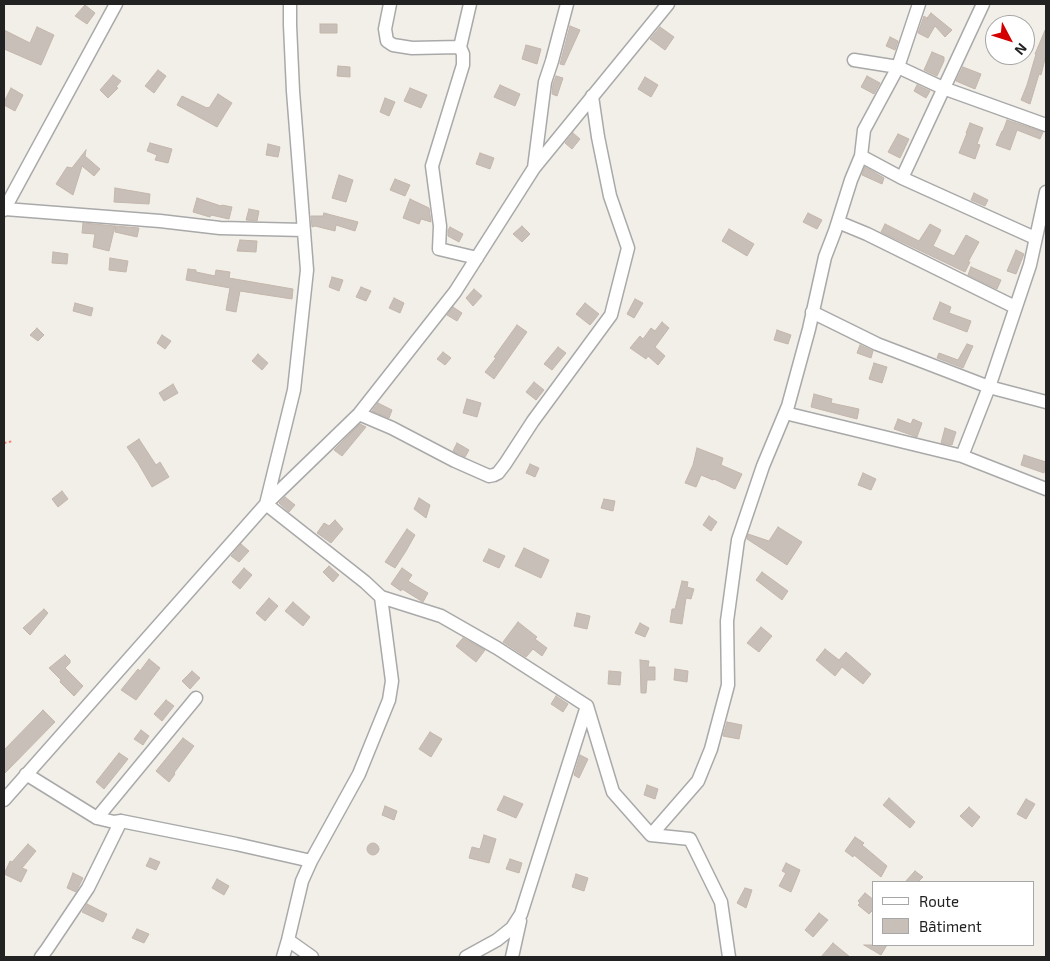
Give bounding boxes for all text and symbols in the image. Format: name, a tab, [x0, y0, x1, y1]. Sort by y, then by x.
north arrow	[985, 15, 1035, 65]
text: N	[1011, 40, 1031, 59]
legend	[872, 881, 1035, 946]
text: Route	[919, 892, 959, 910]
text: Bâtiment	[919, 917, 982, 935]

